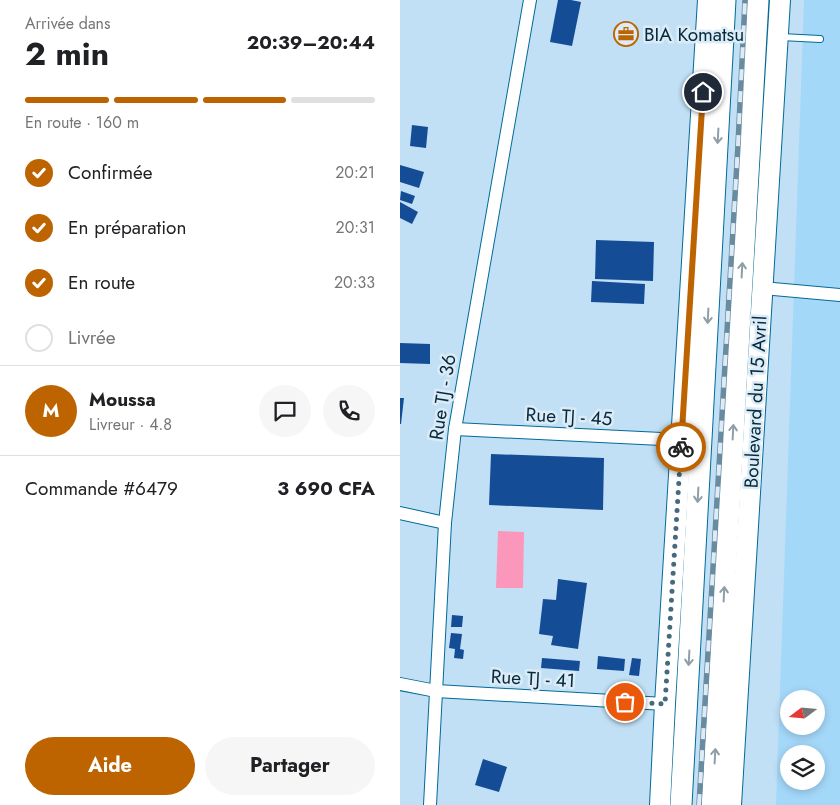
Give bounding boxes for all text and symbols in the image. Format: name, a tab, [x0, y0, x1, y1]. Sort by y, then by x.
text: Arrivée dans	[25, 12, 110, 35]
office icon: BIA Komatsu	[613, 21, 639, 47]
place label: BIA Komatsu	[644, 21, 744, 48]
text: 20:39–20:44	[247, 29, 375, 56]
text: 2 min	[25, 31, 109, 77]
pin	[682, 71, 724, 113]
icon: home	[689, 78, 717, 106]
text: En route · 160 m	[25, 111, 139, 134]
one-way arrow	[713, 128, 722, 144]
icon: check	[25, 159, 53, 187]
text: Confirmée	[68, 159, 153, 186]
text: 20:21	[335, 161, 375, 184]
icon: check	[25, 214, 53, 242]
text: En préparation	[68, 214, 186, 241]
text: 20:31	[336, 216, 375, 239]
one-way arrow	[738, 262, 747, 278]
icon: check	[25, 269, 53, 297]
text: En route	[68, 269, 135, 296]
text: 20:33	[334, 271, 375, 294]
one-way arrow	[703, 308, 712, 324]
street label: Boulevard du 15 Avril	[738, 315, 773, 489]
text: Livrée	[68, 324, 116, 351]
street label: Rue TJ - 36	[422, 352, 463, 442]
button: chat	[259, 385, 311, 437]
button: phone	[323, 385, 375, 437]
text: Moussa	[89, 386, 156, 413]
text: M	[43, 397, 59, 424]
street label: Rue TJ - 45	[525, 401, 613, 432]
text: Livreur · 4.8	[89, 413, 172, 436]
courier	[656, 422, 706, 472]
one-way arrow	[728, 424, 737, 440]
icon: bike	[667, 433, 695, 461]
text: Commande #6479	[25, 475, 178, 502]
text: 3 690 CFA	[277, 475, 375, 502]
one-way arrow	[693, 487, 702, 503]
one-way arrow	[719, 586, 728, 602]
one-way arrow	[684, 649, 693, 665]
street label: Rue TJ - 41	[490, 663, 576, 694]
pin	[604, 681, 646, 723]
icon: bag	[611, 688, 639, 716]
north arrow	[780, 690, 825, 735]
map controls	[780, 690, 825, 790]
button: Aide	[25, 737, 195, 795]
button: Partager	[205, 737, 375, 795]
button: layers	[780, 745, 825, 790]
one-way arrow	[710, 749, 719, 765]

